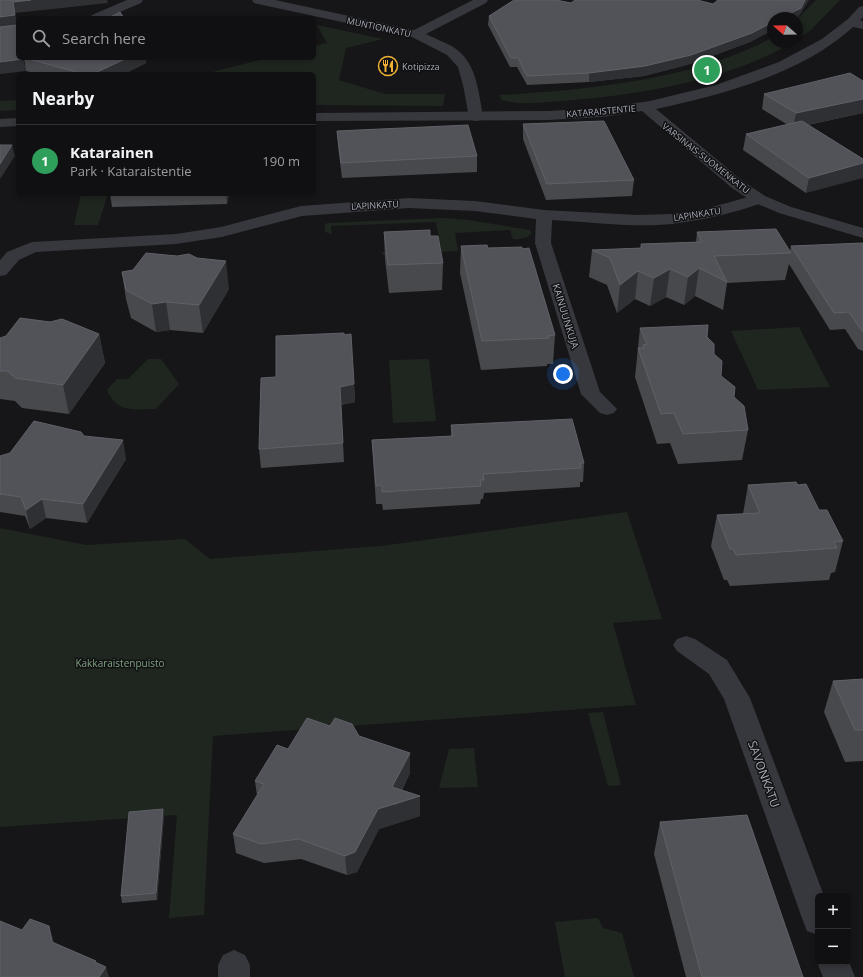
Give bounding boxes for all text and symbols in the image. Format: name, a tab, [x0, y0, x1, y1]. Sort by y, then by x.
north arrow	[767, 12, 803, 48]
street label: MUNTIONKATU	[346, 14, 412, 40]
search box	[16, 16, 316, 60]
icon: search	[30, 27, 52, 49]
text: Search here	[62, 28, 146, 48]
restaurant icon: Kotipizza	[377, 55, 399, 77]
pin: 1	[694, 55, 720, 85]
place label: Kotipizza	[402, 60, 440, 73]
text: Nearby	[32, 87, 94, 110]
street label: KATARAISTENTIE	[566, 101, 636, 121]
street label: VARSINAIS-SUOMENKATU	[659, 120, 753, 196]
text: Katarainen	[70, 142, 154, 162]
text: 1	[41, 152, 49, 170]
text: 190 m	[262, 152, 300, 170]
text: Park · Kataraistentie	[70, 162, 192, 180]
street label: LAPINKATU	[351, 197, 399, 213]
street label: LAPINKATU	[672, 204, 722, 224]
street label: KAINUUNKUJA	[549, 282, 583, 351]
your location	[553, 364, 573, 384]
park label: Kakkaraistenpuisto	[75, 656, 165, 670]
street label: SAVONKATU	[744, 738, 784, 810]
map controls	[815, 893, 851, 965]
button: +	[815, 893, 851, 929]
button: −	[815, 929, 851, 965]

